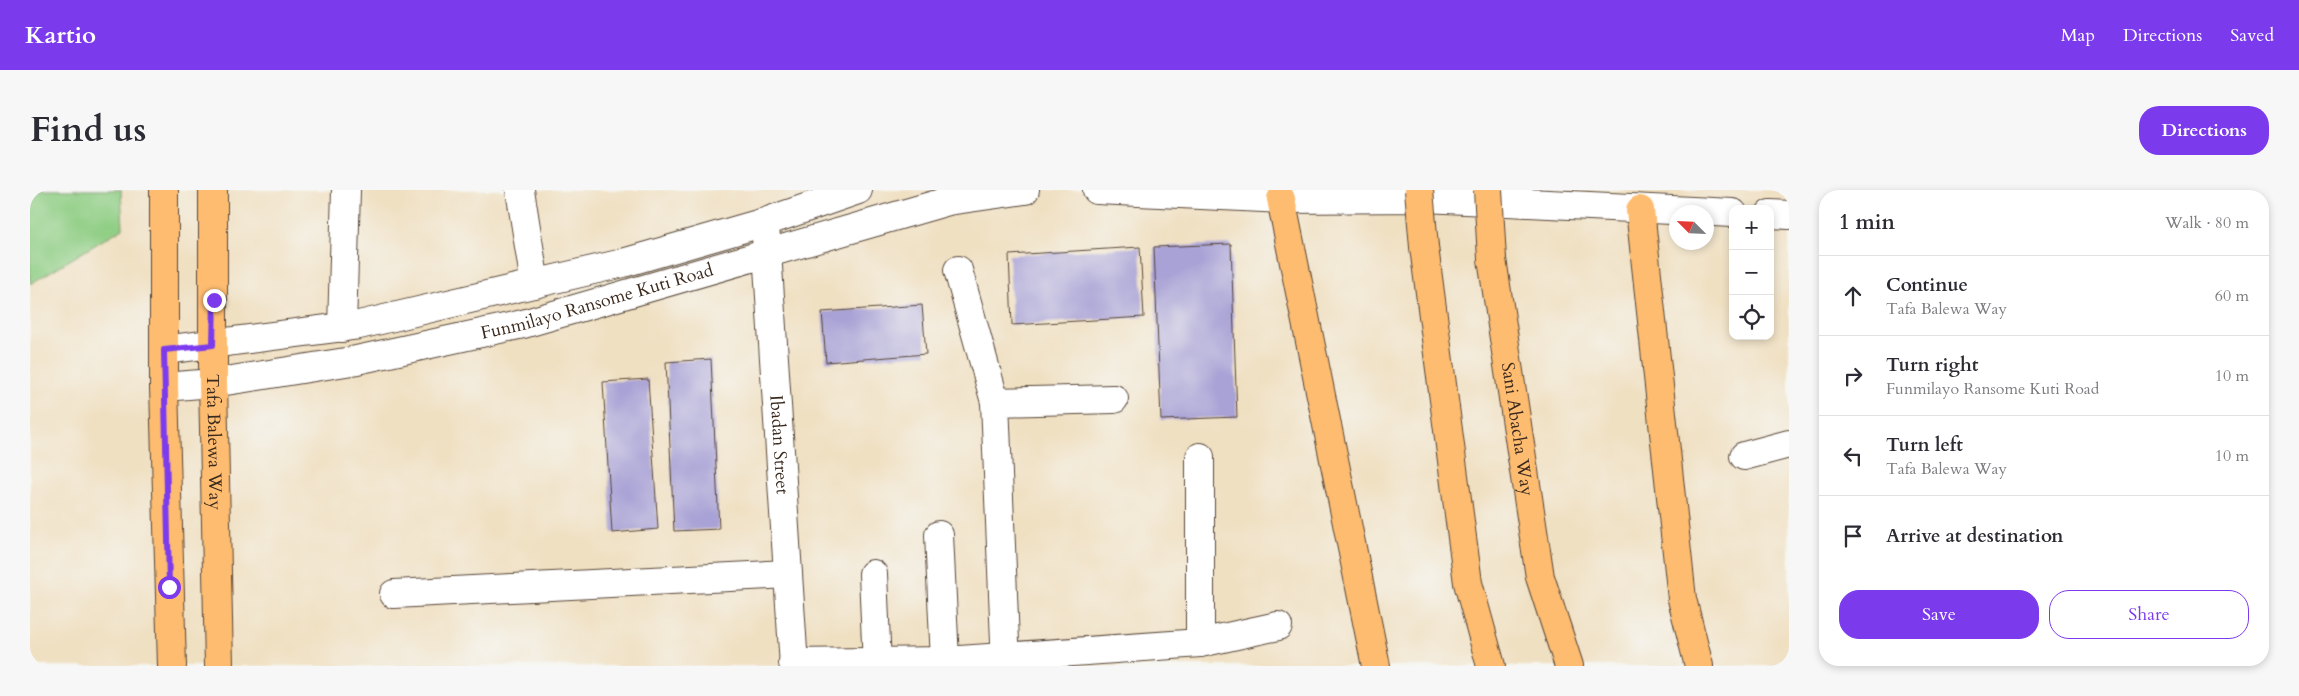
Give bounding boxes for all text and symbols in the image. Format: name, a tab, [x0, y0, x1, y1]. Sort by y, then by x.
text: Kartio	[25, 19, 96, 52]
text: Map	[2061, 23, 2095, 48]
text: Directions	[2123, 23, 2202, 48]
text: Saved	[2230, 23, 2274, 48]
text: Find us	[30, 106, 146, 154]
button: Directions	[2139, 106, 2269, 155]
north arrow	[1669, 205, 1714, 250]
map controls	[1729, 205, 1774, 340]
button: +	[1729, 205, 1774, 250]
text: 1 min	[1839, 208, 1895, 237]
text: Walk · 80 m	[2165, 212, 2249, 234]
button: −	[1729, 250, 1774, 295]
street label: Funmilayo Ransome Kuti Road	[478, 258, 716, 346]
text: Continue	[1886, 272, 1968, 298]
icon: ahead	[1839, 282, 1867, 310]
text: 60 m	[2215, 285, 2249, 307]
route end	[203, 289, 226, 312]
button: locate	[1729, 295, 1774, 340]
text: Tafa Balewa Way	[1886, 298, 2007, 320]
text: Turn right	[1886, 352, 1978, 378]
street label: Sani Abacha Way	[1495, 360, 1540, 498]
icon: right	[1839, 362, 1867, 390]
text: 10 m	[2215, 365, 2249, 387]
street label: Tafa Balewa Way	[200, 374, 228, 511]
text: Funmilayo Ransome Kuti Road	[1886, 378, 2099, 400]
street label: Ibadan Street	[763, 394, 795, 495]
text: Turn left	[1886, 432, 1963, 458]
icon: left	[1839, 442, 1867, 470]
text: 10 m	[2215, 445, 2249, 467]
text: Tafa Balewa Way	[1886, 458, 2007, 480]
icon: arrive	[1839, 522, 1867, 550]
text: Arrive at destination	[1886, 523, 2063, 549]
route start	[158, 576, 181, 599]
button: Save	[1839, 590, 2039, 639]
button: Share	[2049, 590, 2249, 639]

